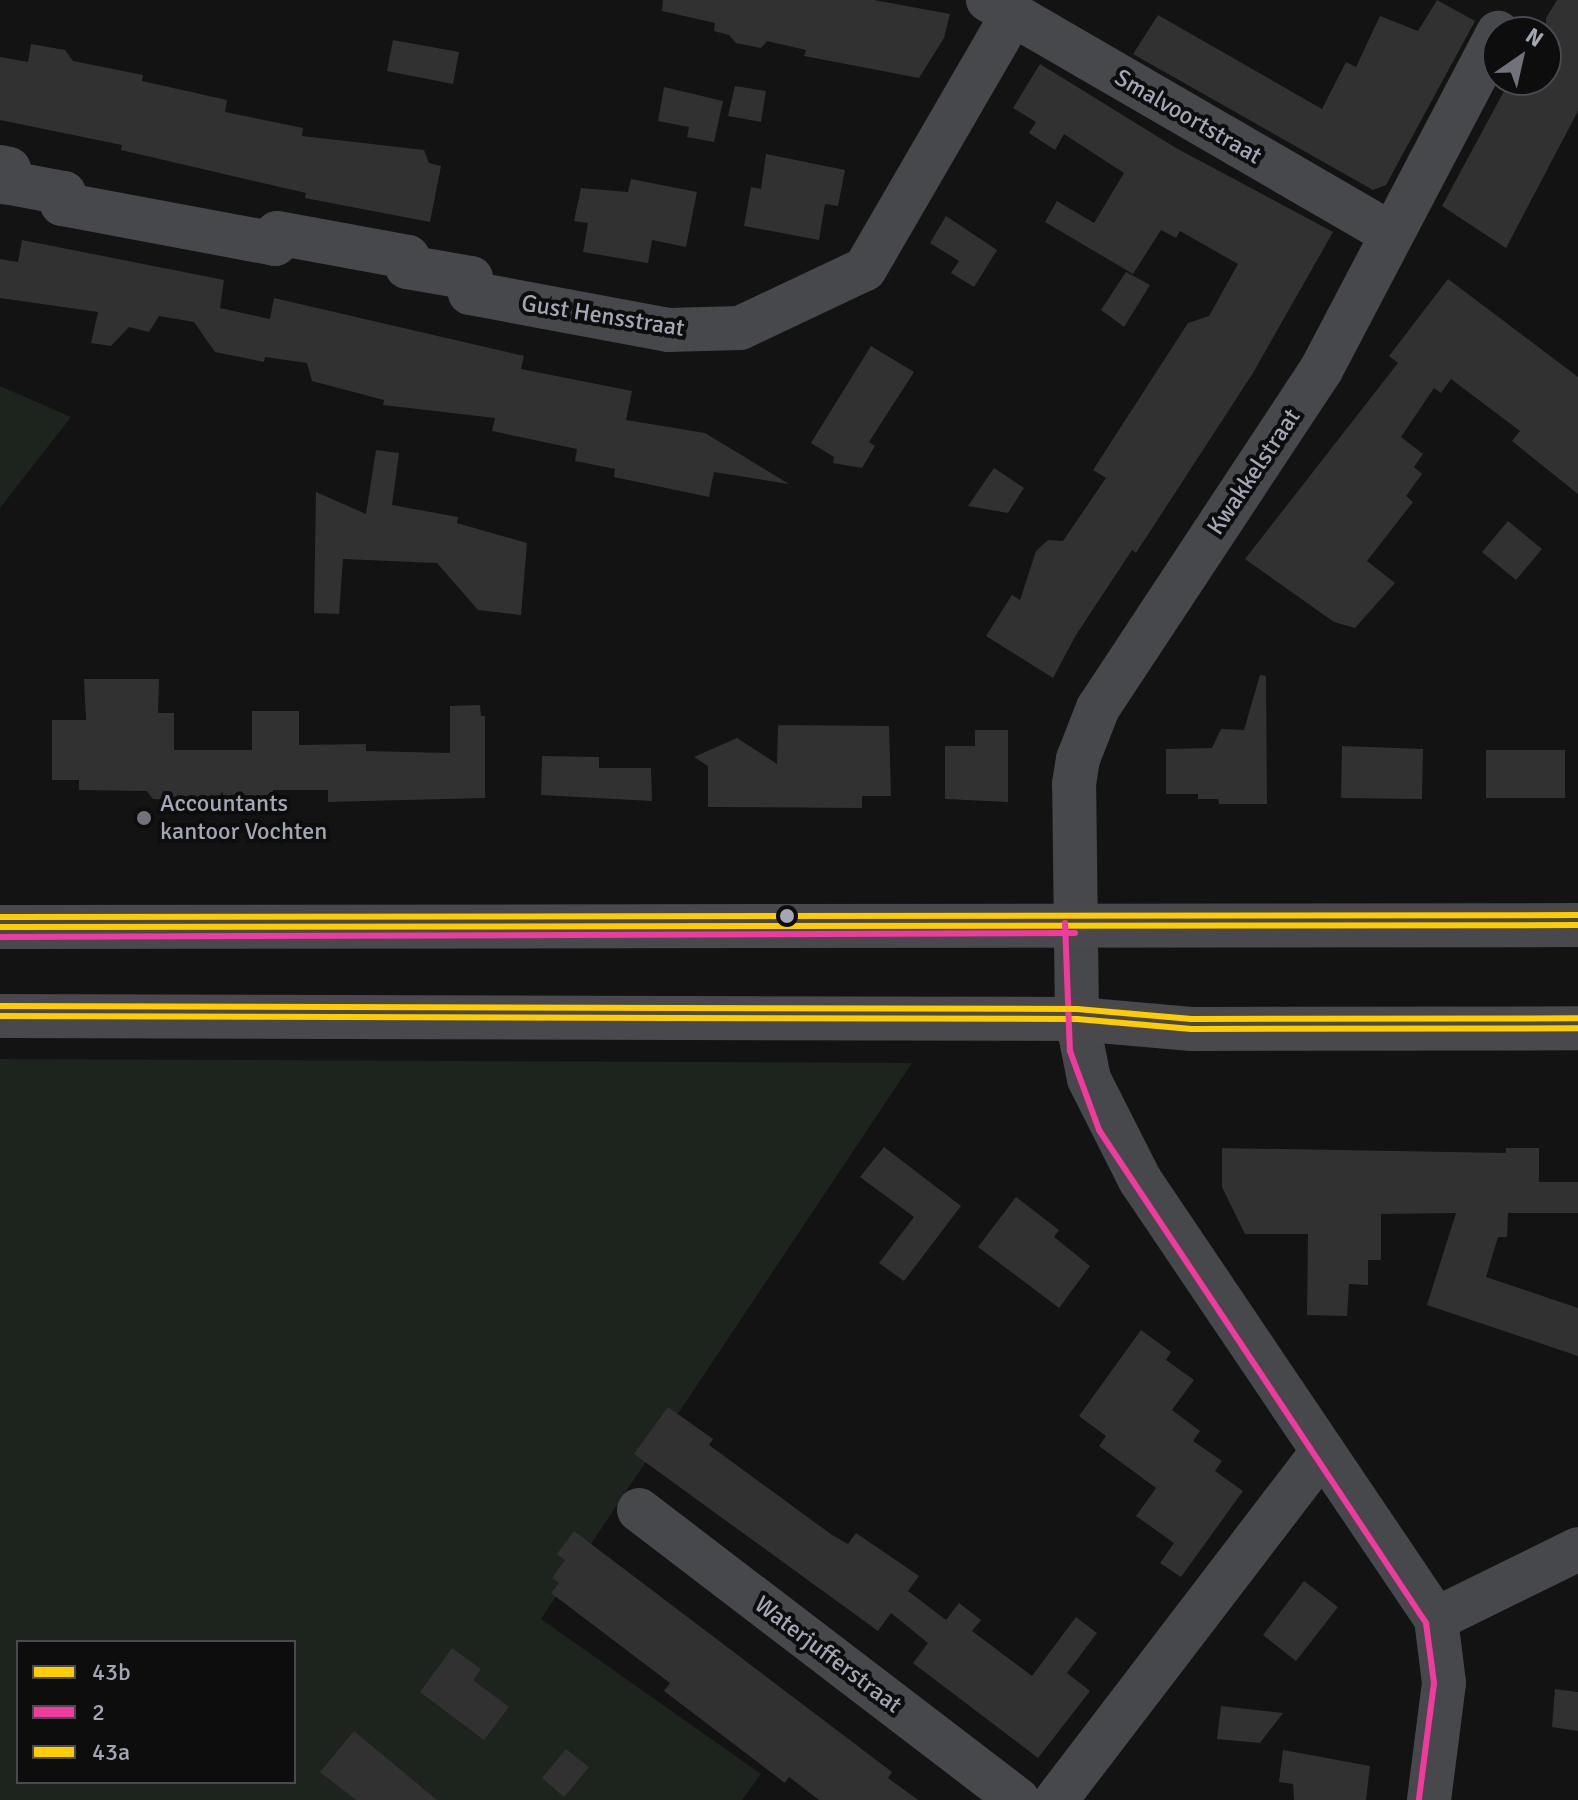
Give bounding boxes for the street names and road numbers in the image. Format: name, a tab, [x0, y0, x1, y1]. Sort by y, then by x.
street label: Smalvoortstraat	[1109, 63, 1267, 171]
street label: Gust Hensstraat	[519, 289, 687, 343]
street label: Kwakkelstraat	[1201, 404, 1307, 540]
street label: Waterjufferstraat	[749, 1590, 907, 1720]

